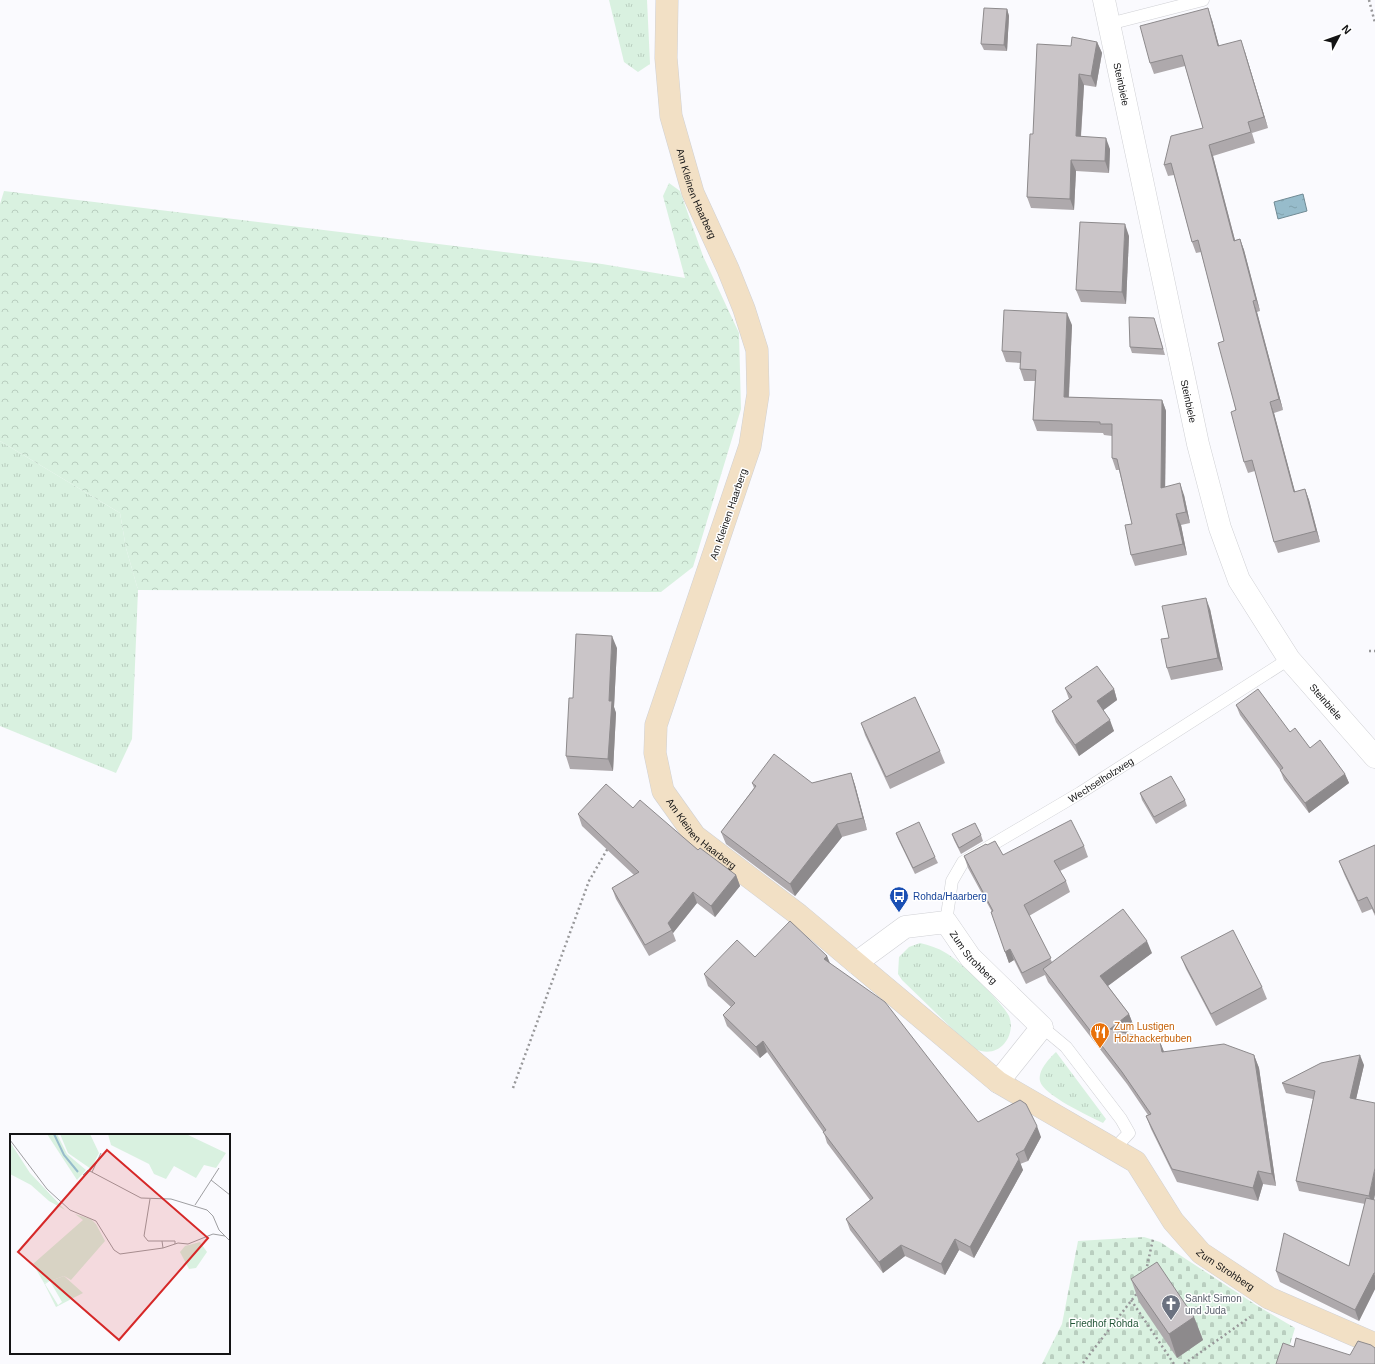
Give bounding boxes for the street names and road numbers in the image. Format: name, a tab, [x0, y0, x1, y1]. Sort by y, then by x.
street label: Steinbiele	[1111, 62, 1131, 107]
street label: Am Kleinen Haarberg	[675, 147, 718, 241]
street label: Steinbiele	[1178, 379, 1198, 424]
street label: Am Kleinen Haarberg	[708, 467, 749, 561]
street label: Steinbiele	[1307, 682, 1345, 722]
street label: Wechselholzweg	[1067, 755, 1136, 805]
street label: Am Kleinen Haarberg	[664, 796, 738, 871]
street label: Zum Strohberg	[948, 929, 999, 986]
street label: Zum Strohberg	[1194, 1247, 1256, 1293]

